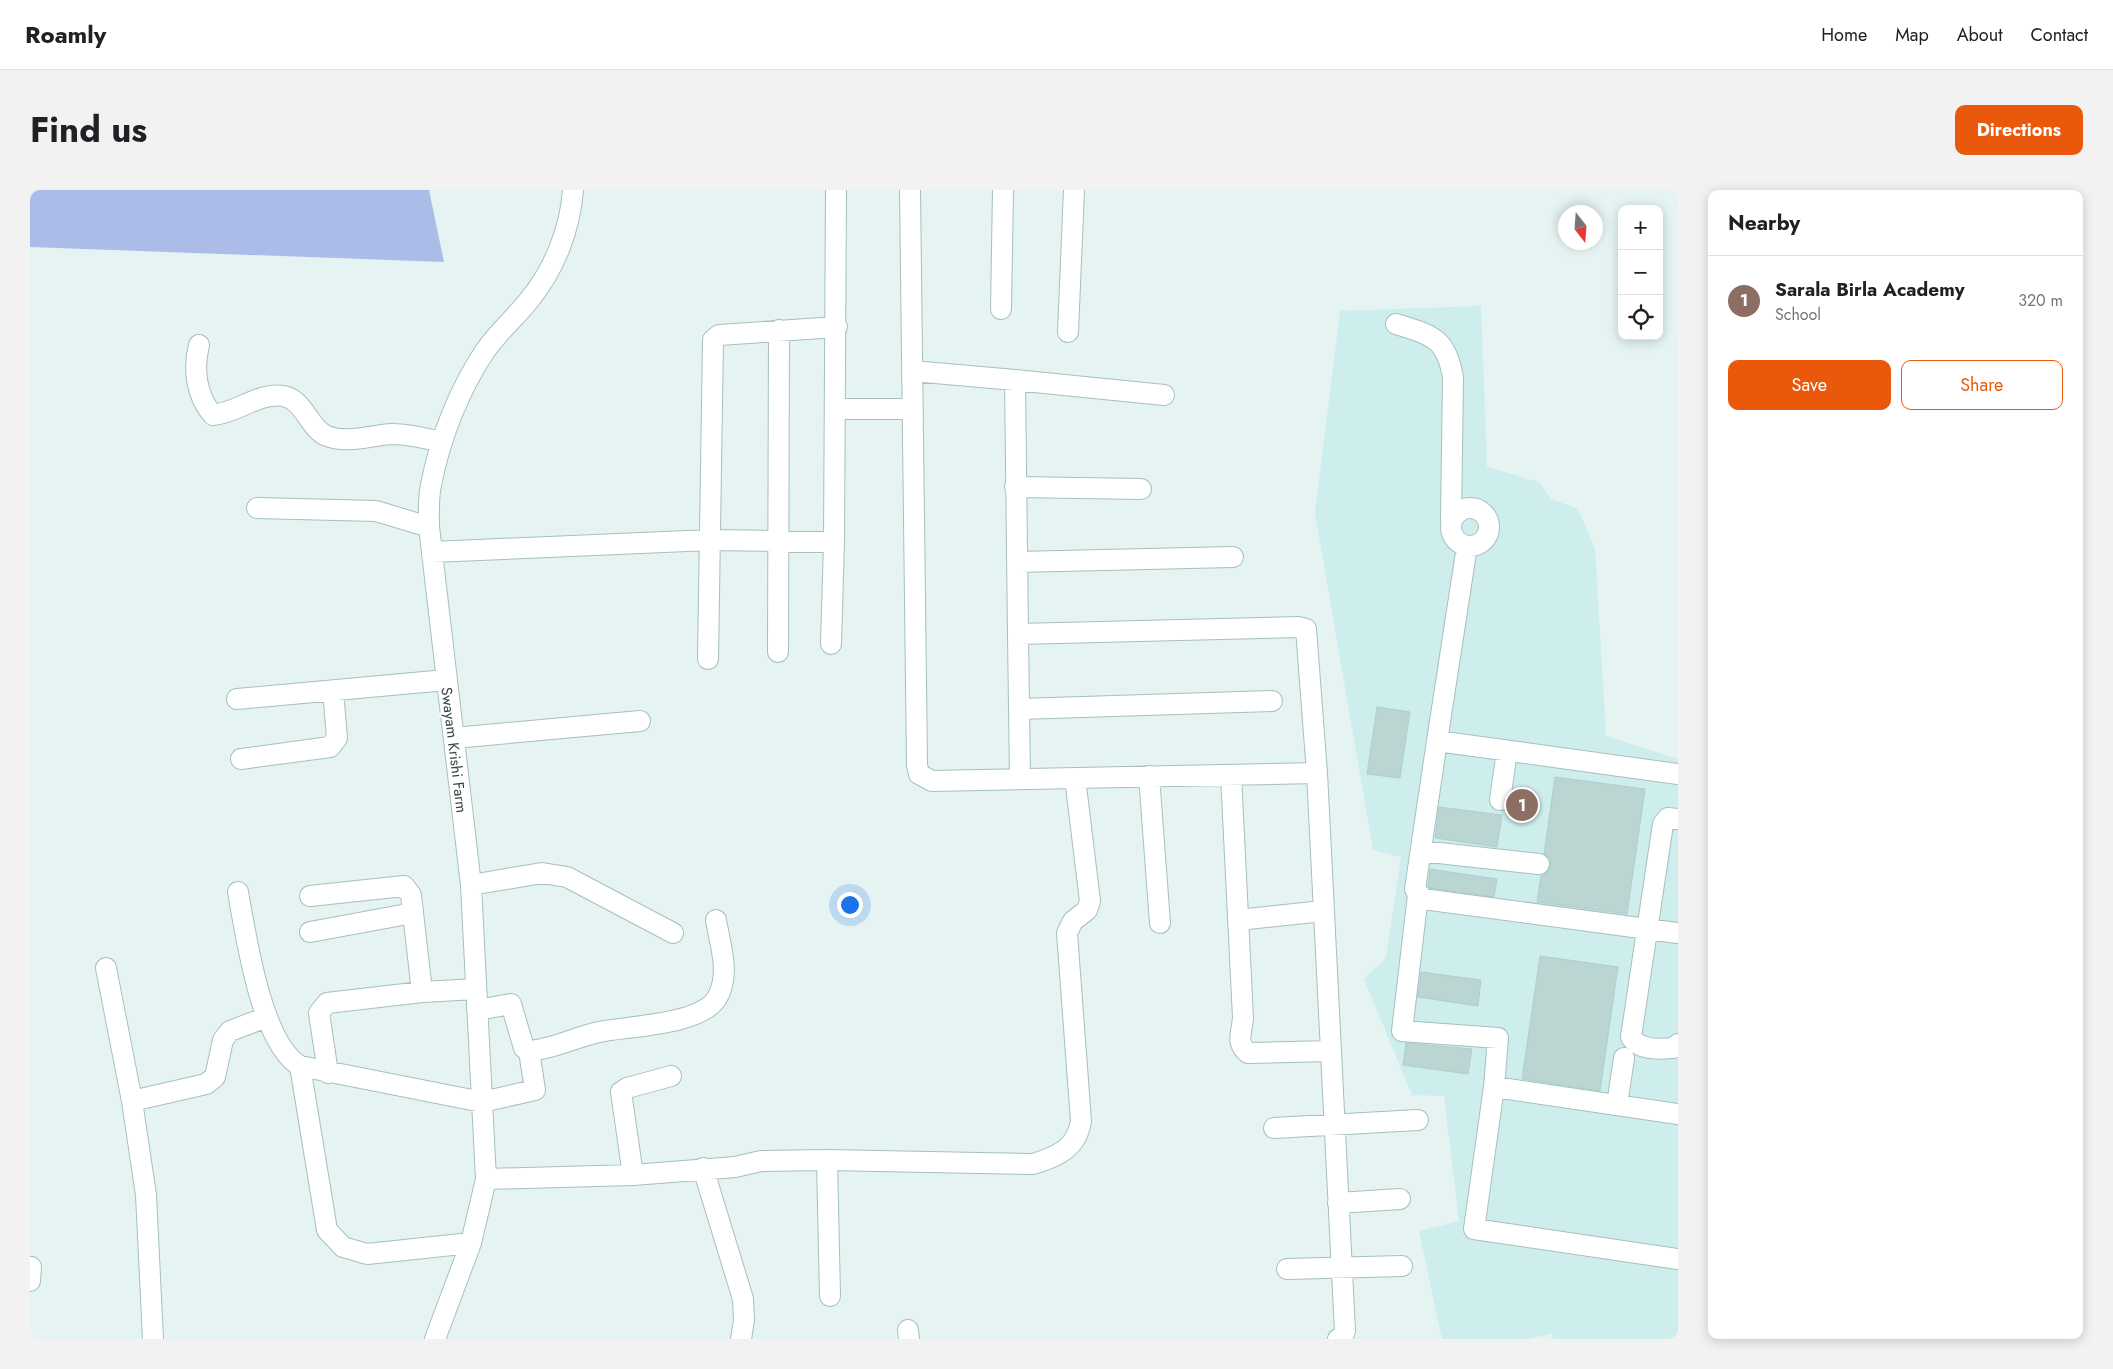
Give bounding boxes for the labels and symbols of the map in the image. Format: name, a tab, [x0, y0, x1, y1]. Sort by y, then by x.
north arrow	[1558, 205, 1603, 250]
street label: Swayam Krishi Farm	[435, 686, 473, 814]
pin: 1	[1506, 786, 1538, 824]
your location	[837, 892, 863, 918]

